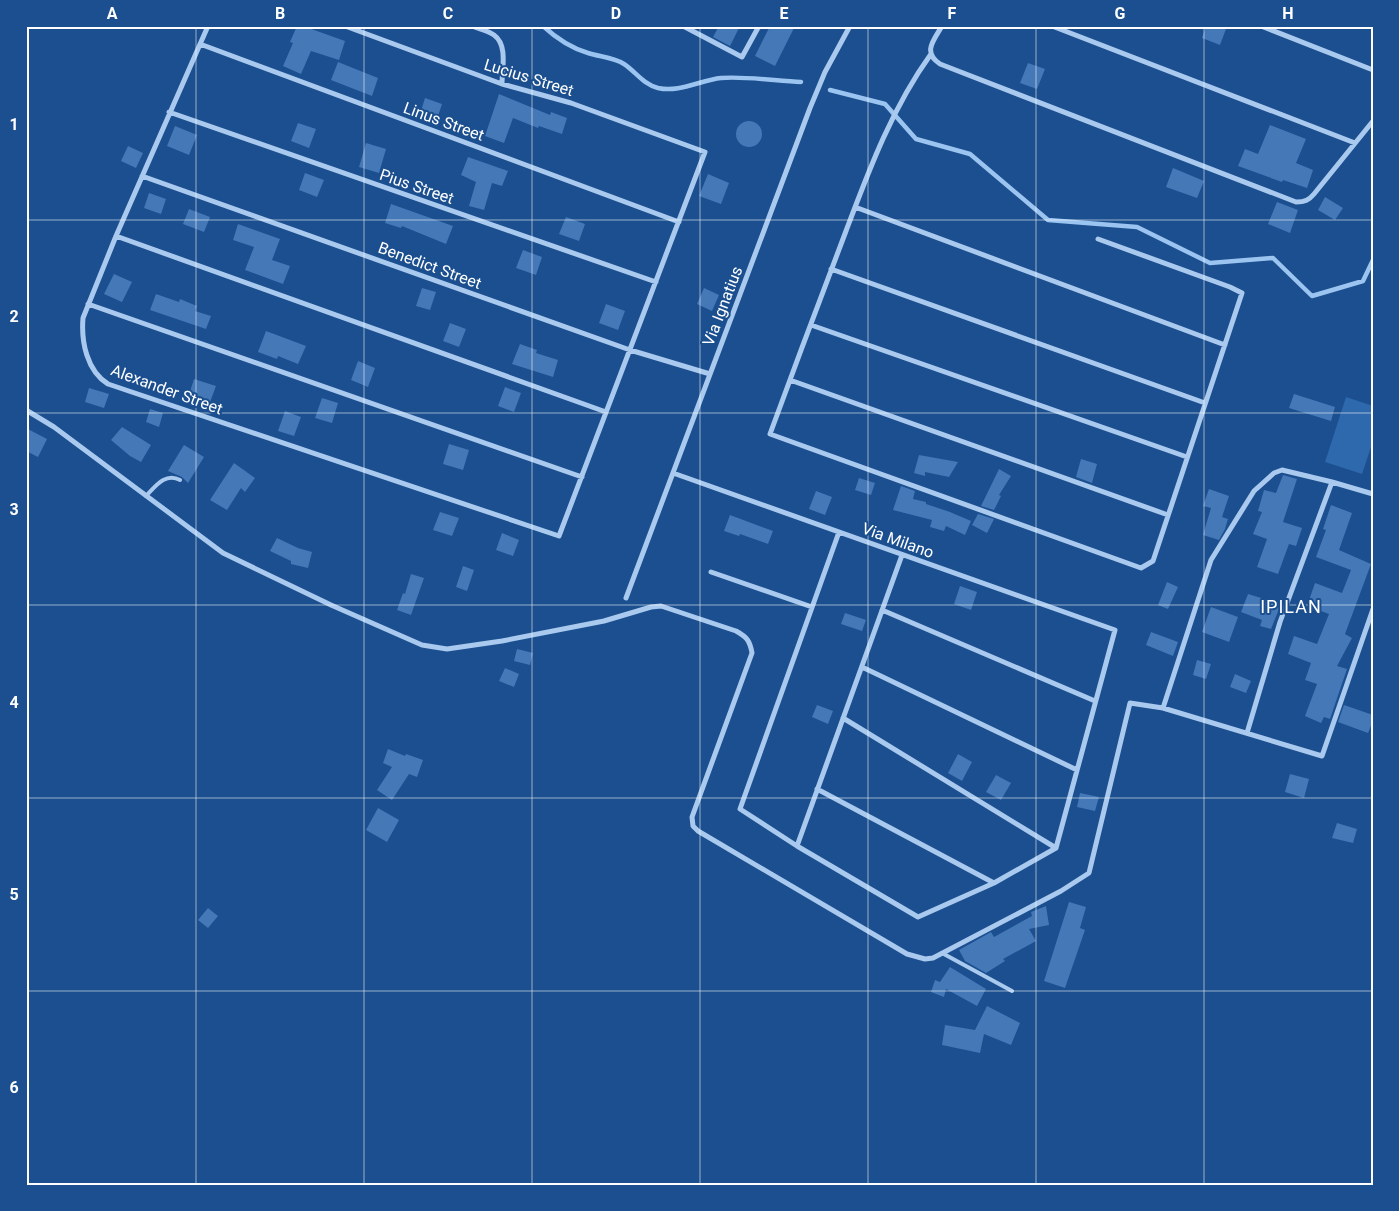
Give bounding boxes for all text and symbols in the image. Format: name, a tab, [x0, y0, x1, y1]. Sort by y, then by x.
text: A	[107, 4, 118, 23]
text: B	[275, 4, 285, 23]
text: C	[443, 4, 453, 23]
text: D	[611, 4, 621, 23]
text: E	[780, 4, 789, 23]
text: F	[948, 4, 957, 23]
text: G	[1115, 4, 1126, 23]
text: H	[1282, 4, 1294, 23]
street label: Lucius Street	[482, 55, 576, 100]
street label: Linus Street	[401, 98, 487, 145]
text: 1	[9, 115, 19, 134]
street label: Pius Street	[377, 165, 456, 208]
street label: Benedict Street	[376, 238, 484, 293]
street label: Via Ignatius	[699, 264, 746, 349]
text: 2	[9, 307, 19, 326]
street label: Alexander Street	[108, 360, 225, 418]
text: 3	[9, 500, 19, 519]
street label: Via Milano	[859, 519, 936, 562]
district label: IPILAN	[1260, 596, 1322, 617]
text: 4	[9, 693, 19, 712]
text: 5	[9, 885, 19, 904]
text: 6	[9, 1078, 19, 1097]

